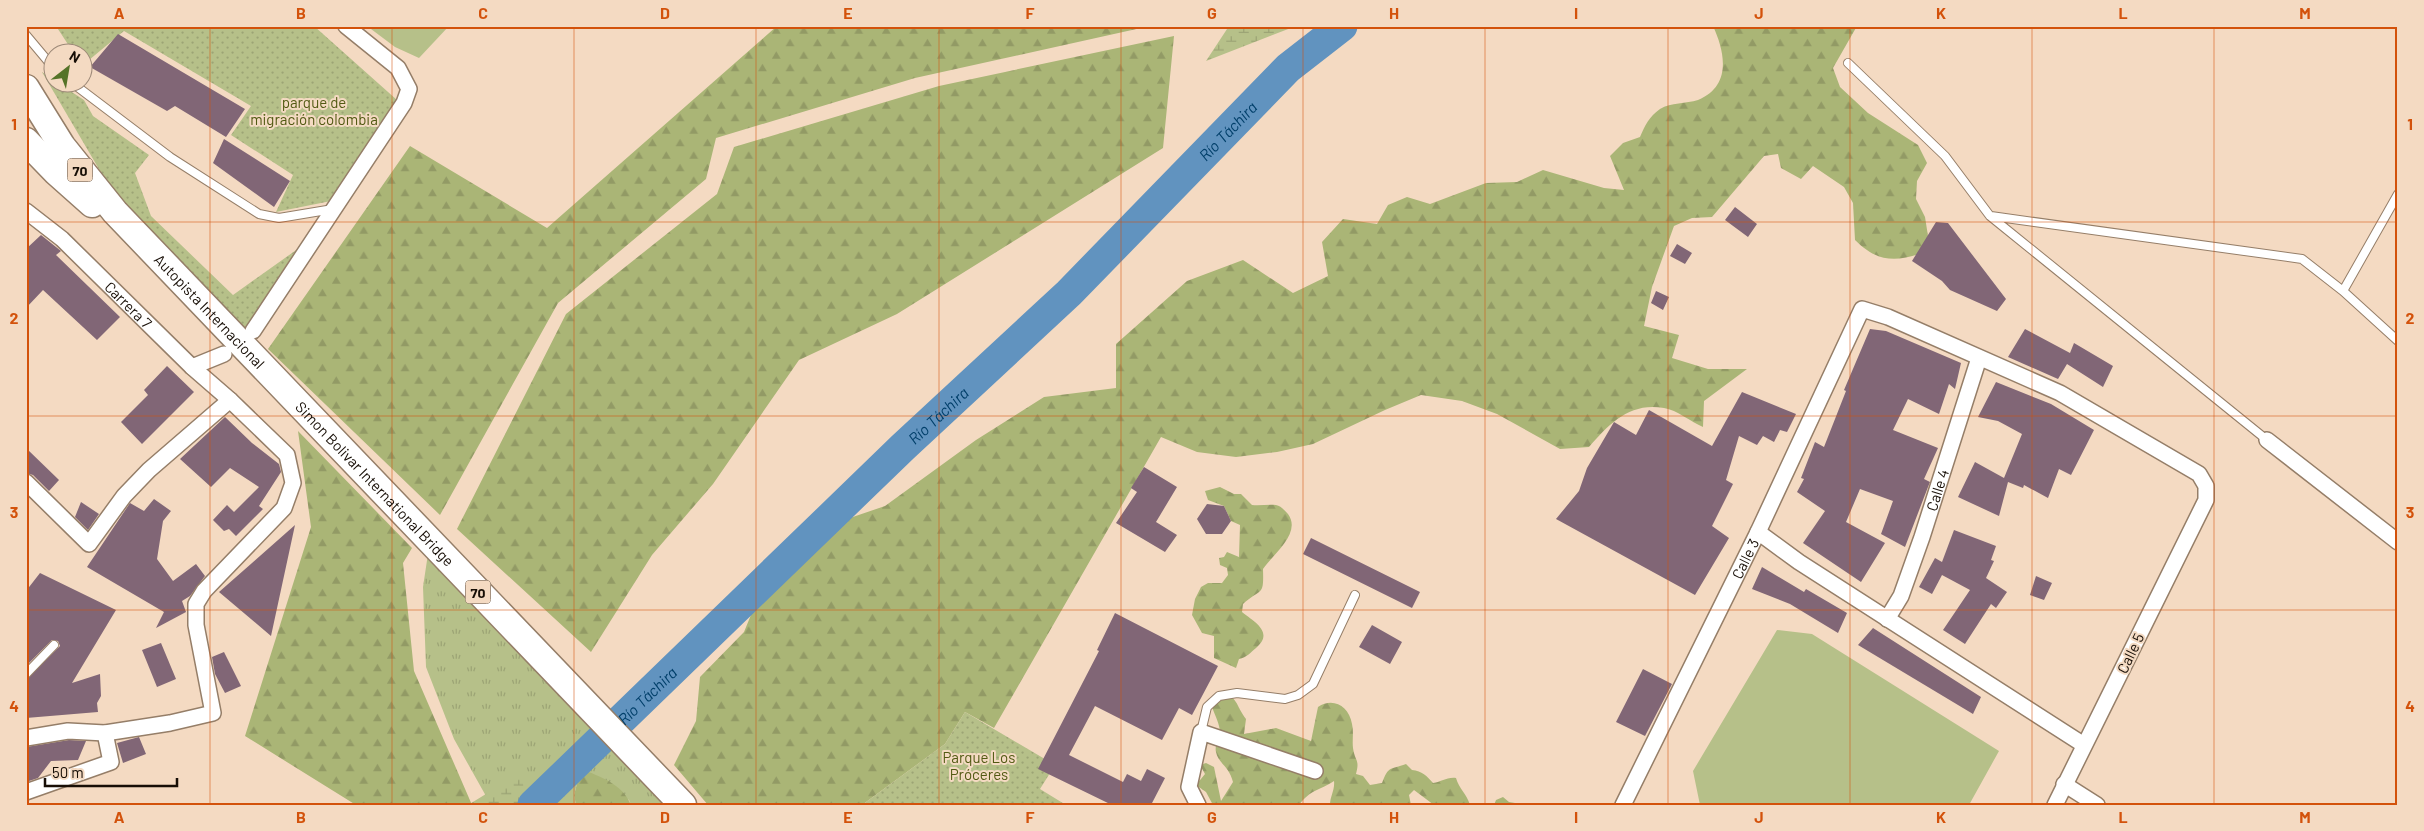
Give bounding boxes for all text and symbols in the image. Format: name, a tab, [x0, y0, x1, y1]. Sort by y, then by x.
text: A	[114, 3, 125, 22]
text: B	[296, 3, 306, 22]
text: C	[478, 3, 488, 22]
text: D	[660, 3, 670, 22]
text: E	[843, 3, 853, 22]
text: F	[1026, 3, 1035, 22]
text: G	[1207, 3, 1217, 22]
text: H	[1389, 3, 1399, 22]
text: I	[1574, 3, 1578, 22]
text: J	[1754, 3, 1764, 22]
text: K	[1936, 3, 1946, 22]
text: L	[2118, 3, 2128, 22]
text: M	[2299, 3, 2311, 22]
north arrow	[42, 42, 92, 92]
text: N	[67, 47, 83, 66]
park label: parque de migración colombia	[250, 93, 378, 128]
water label: Río Táchira	[1194, 97, 1260, 164]
text: 1	[11, 114, 17, 133]
text: 1	[2407, 114, 2413, 133]
road number: 70	[68, 158, 92, 182]
street label: Autopista Internacional	[151, 250, 269, 372]
street label: Carrera 7	[101, 277, 156, 332]
text: 2	[10, 308, 19, 327]
text: 2	[2406, 308, 2415, 327]
water label: Río Táchira	[904, 382, 972, 447]
street label: Simon Bolivar International Bridge	[292, 397, 458, 570]
street label: Calle 4	[1922, 467, 1952, 513]
text: 3	[10, 502, 18, 521]
text: 3	[2406, 502, 2414, 521]
street label: Calle 3	[1727, 536, 1762, 581]
road number: 70	[466, 580, 490, 604]
street label: Calle 5	[2113, 630, 2147, 676]
water label: Río Táchira	[613, 662, 680, 728]
text: 4	[9, 696, 19, 715]
text: 4	[2405, 696, 2415, 715]
park label: Parque Los Próceres	[942, 748, 1016, 783]
scale bar	[45, 756, 178, 788]
text: 50 m	[52, 763, 84, 781]
text: A	[114, 807, 125, 826]
text: B	[296, 807, 306, 826]
text: C	[478, 807, 488, 826]
text: D	[660, 807, 670, 826]
text: E	[843, 807, 853, 826]
text: F	[1026, 807, 1035, 826]
text: G	[1207, 807, 1217, 826]
text: H	[1389, 807, 1399, 826]
text: I	[1574, 807, 1578, 826]
text: J	[1754, 807, 1764, 826]
text: K	[1936, 807, 1946, 826]
text: L	[2118, 807, 2128, 826]
text: M	[2299, 807, 2311, 826]

